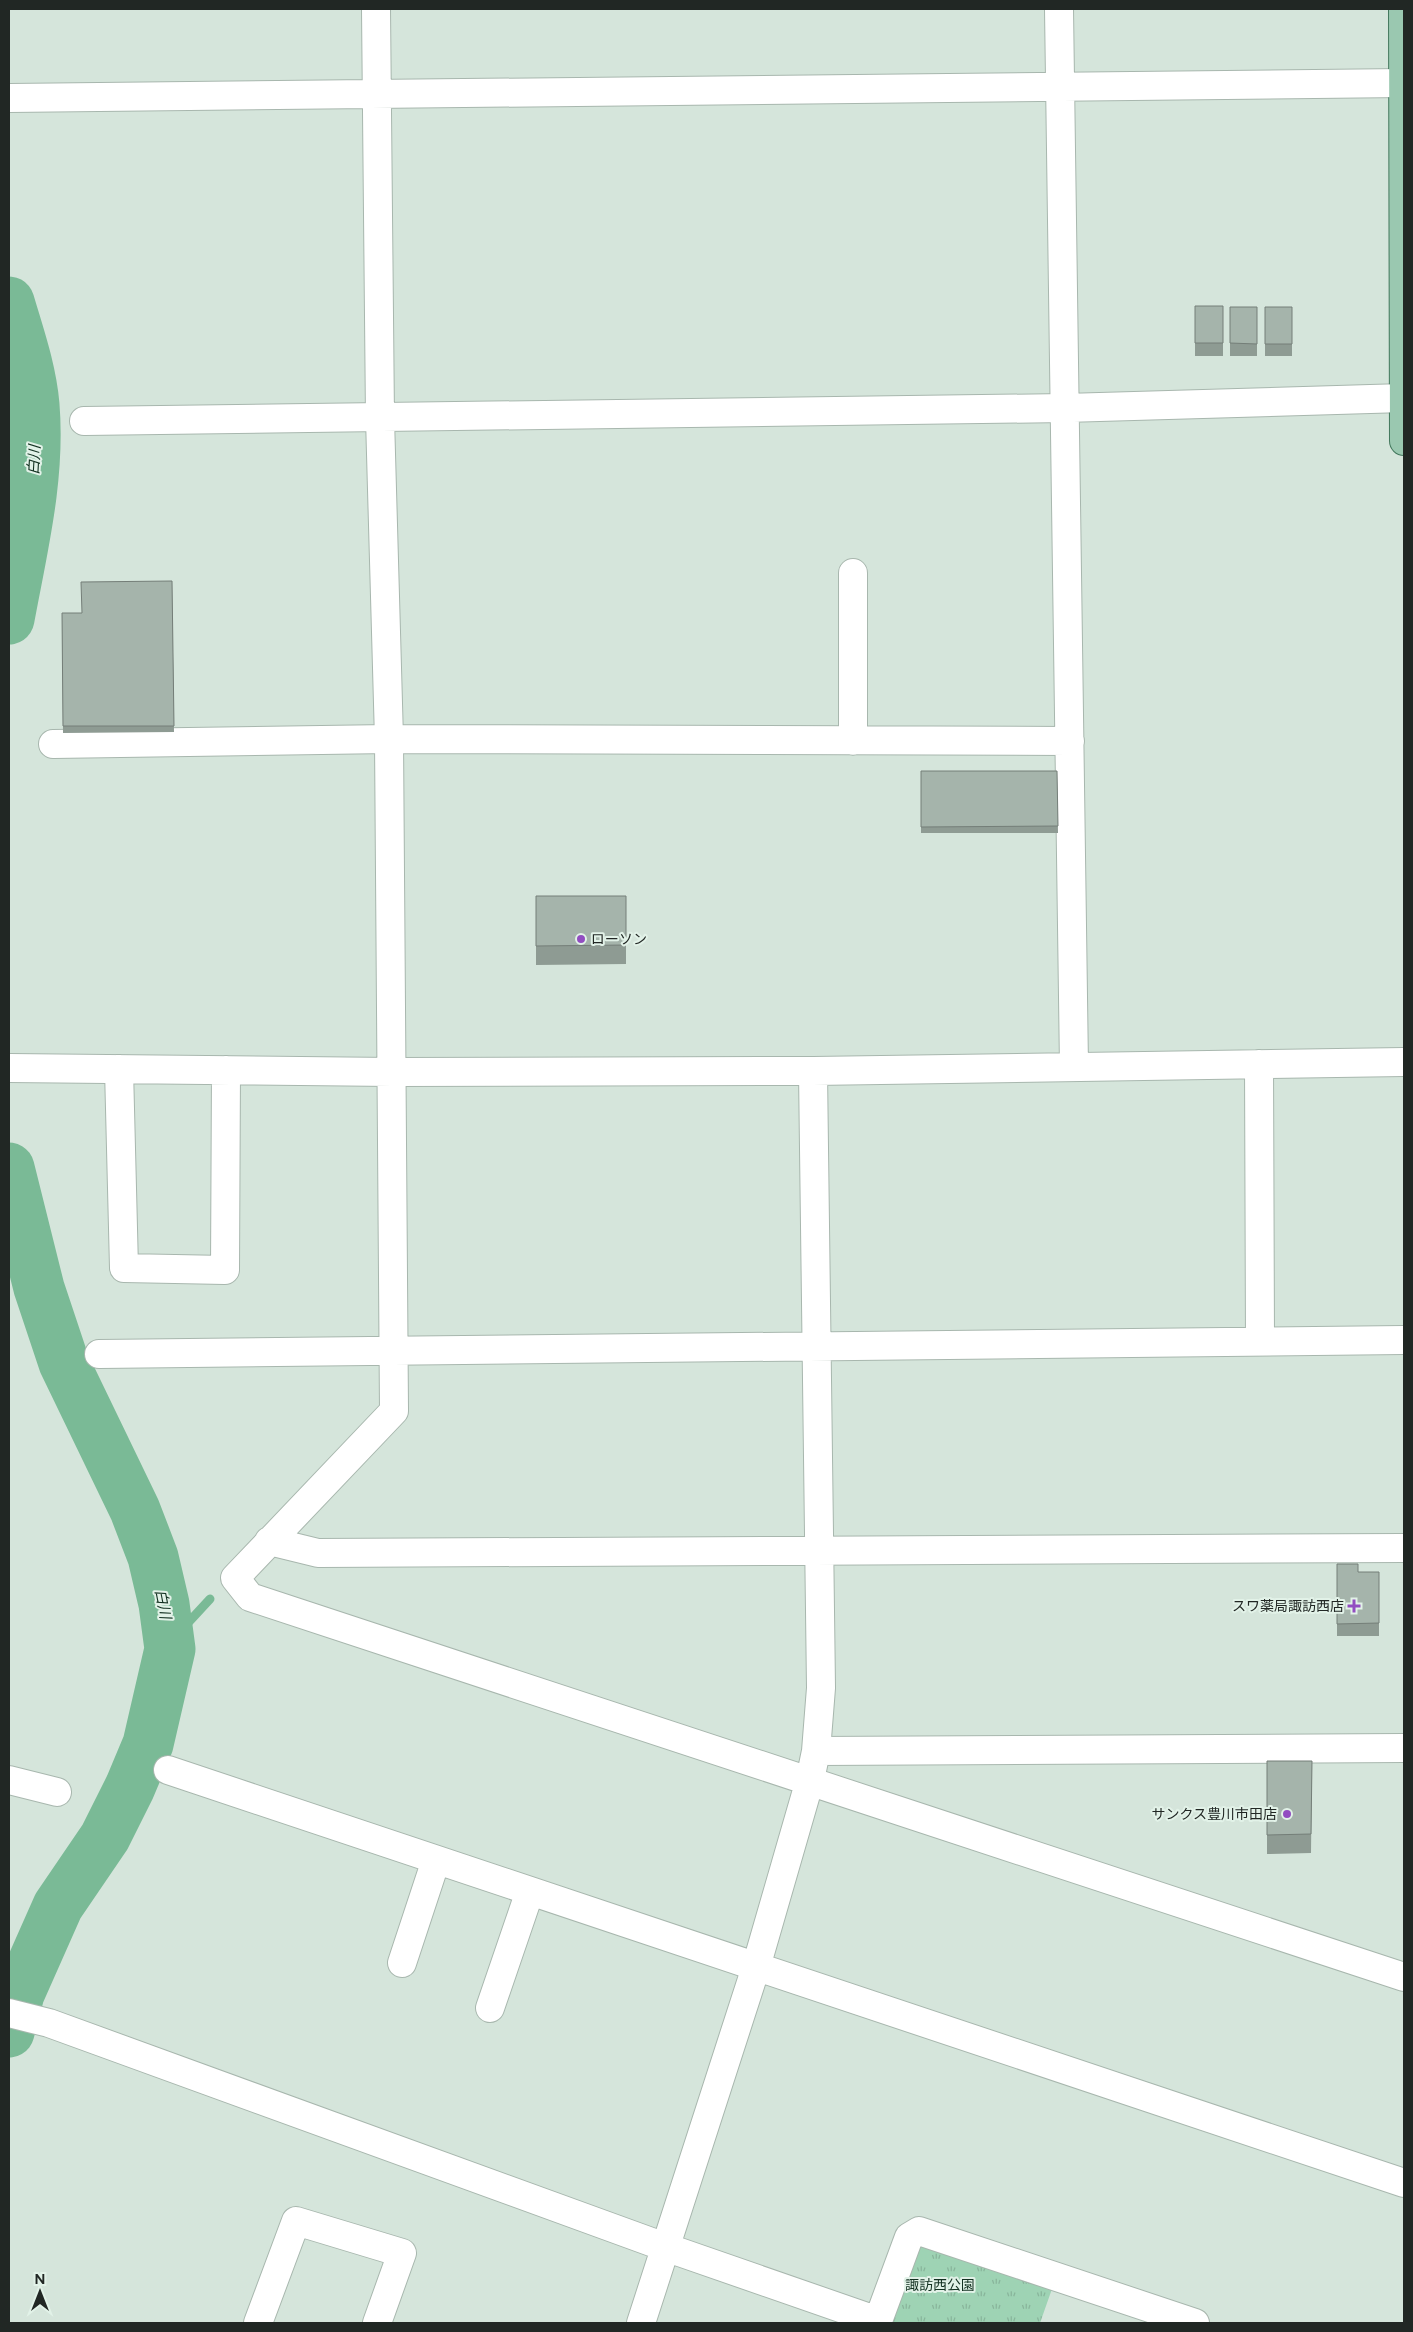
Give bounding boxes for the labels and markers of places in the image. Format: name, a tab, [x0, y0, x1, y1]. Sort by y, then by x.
place label: ローソン	[591, 931, 647, 948]
marker: ローソン	[575, 933, 587, 945]
place label: スワ薬局諏訪西店	[1232, 1598, 1344, 1615]
marker: スワ薬局諏訪西店	[1348, 1600, 1360, 1612]
place label: サンクス豊川市田店	[1151, 1806, 1277, 1823]
marker: サンクス豊川市田店	[1281, 1808, 1293, 1820]

